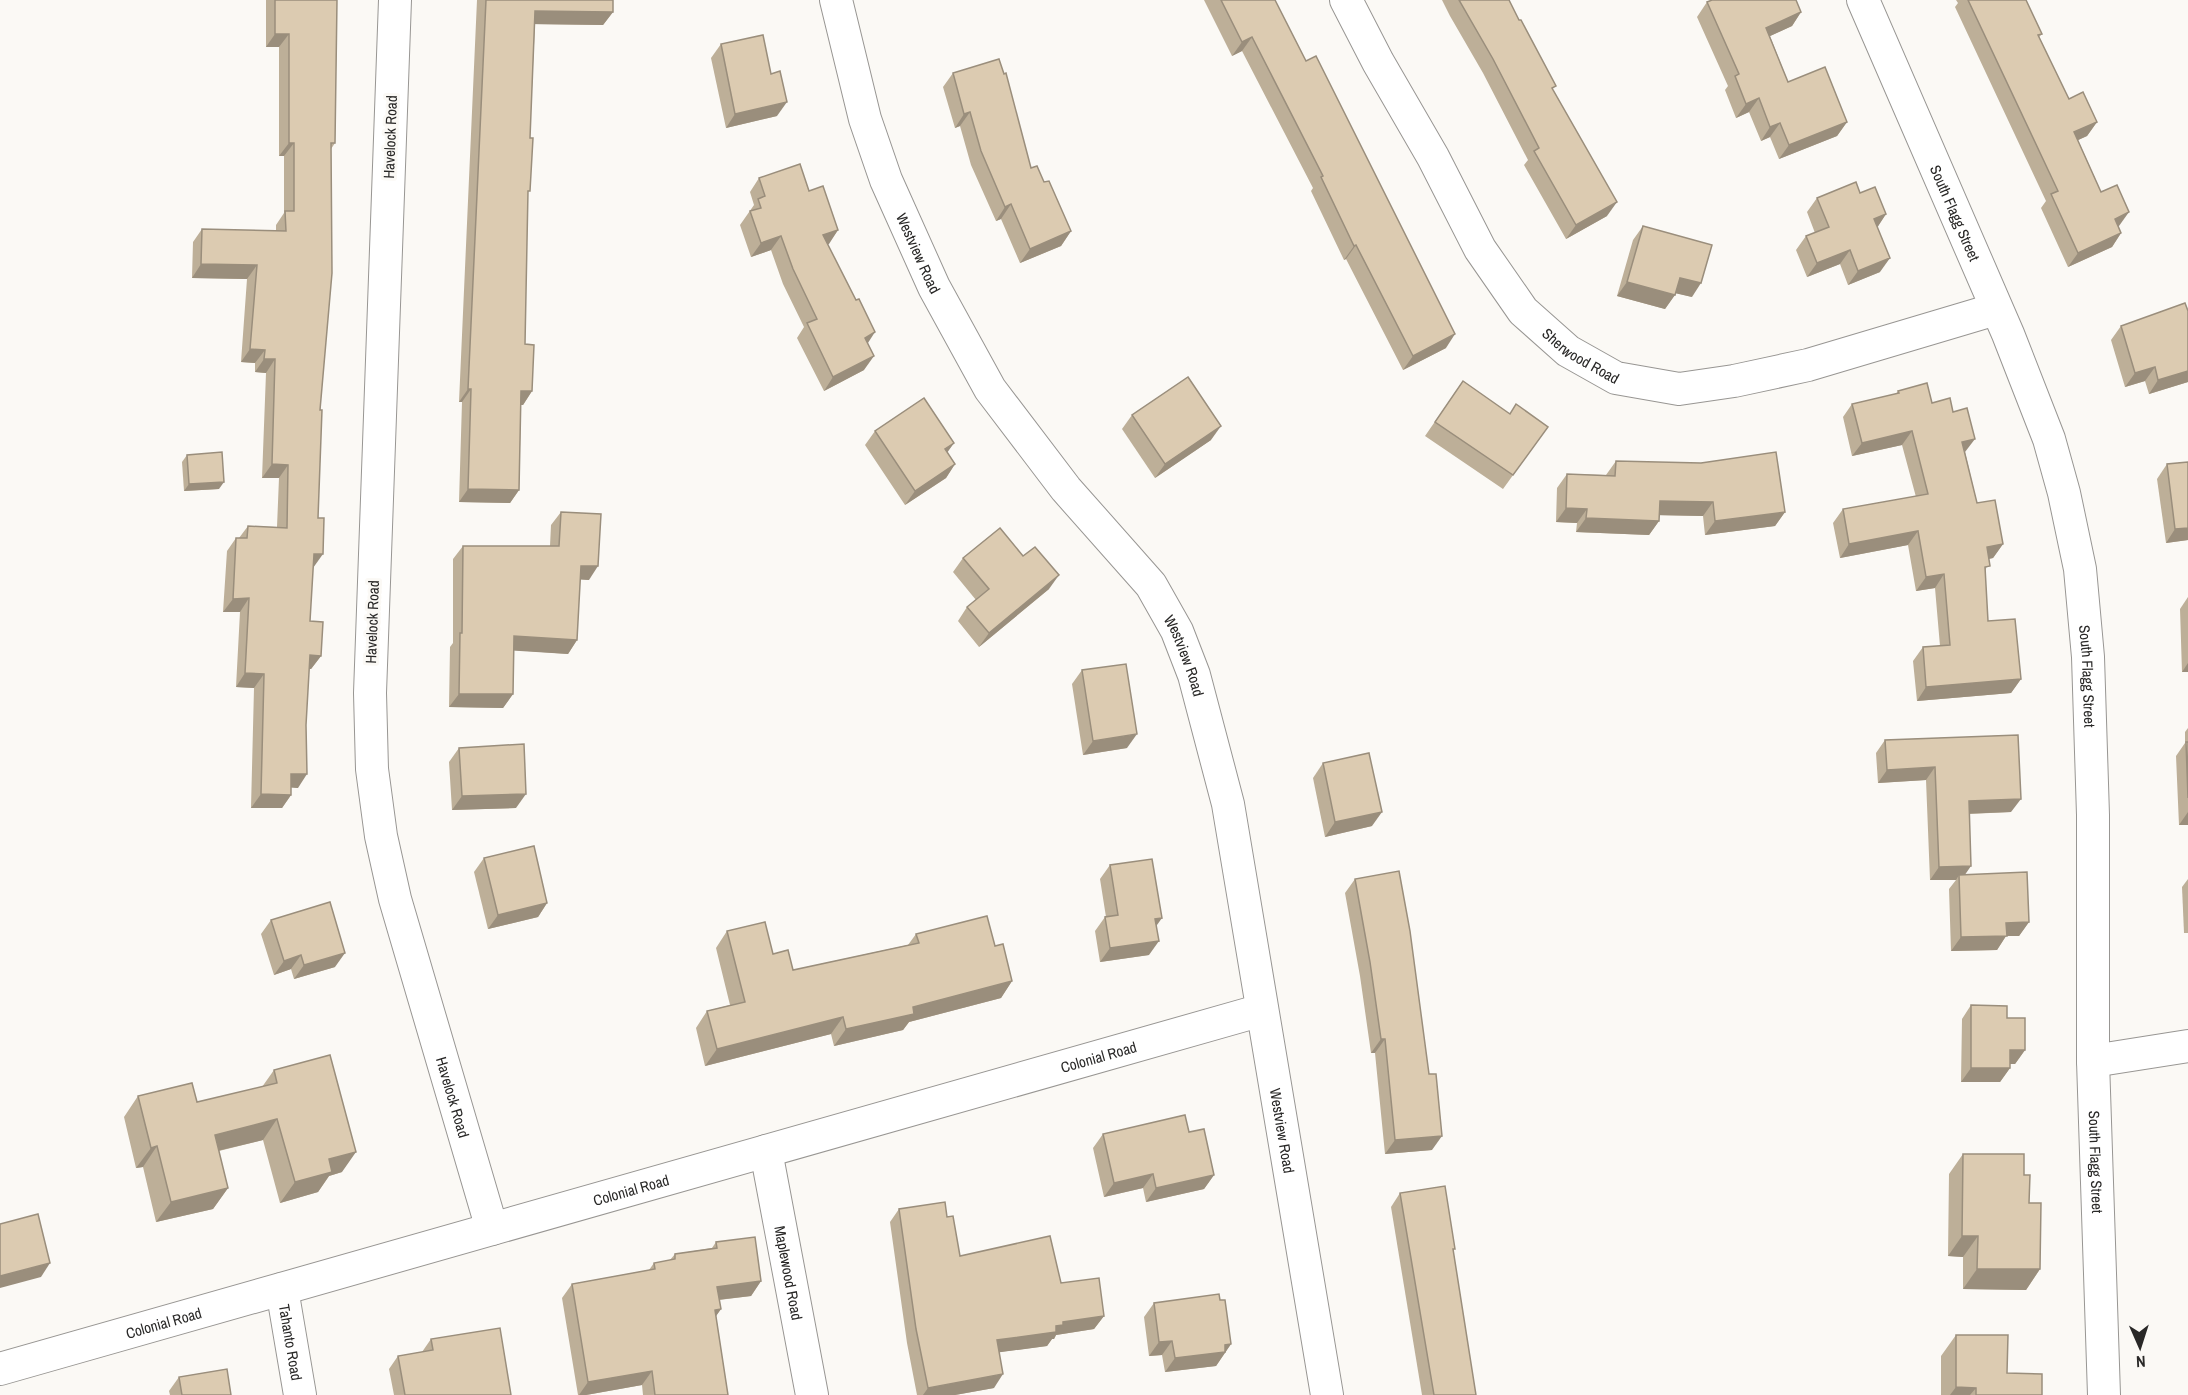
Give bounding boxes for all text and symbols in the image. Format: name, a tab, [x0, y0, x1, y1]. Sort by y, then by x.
street label: Havelock Road	[378, 95, 402, 179]
street label: South Flagg Street	[1925, 162, 1986, 265]
street label: Westview Road	[892, 209, 946, 297]
street label: Sherwood Road	[1538, 323, 1623, 388]
street label: Havelock Road	[360, 580, 384, 664]
street label: Westview Road	[1159, 611, 1210, 698]
street label: South Flagg Street	[2075, 624, 2101, 728]
street label: Colonial Road	[1058, 1036, 1139, 1077]
street label: Havelock Road	[431, 1054, 475, 1140]
street label: Westview Road	[1265, 1086, 1300, 1175]
street label: South Flagg Street	[2084, 1110, 2109, 1214]
street label: Colonial Road	[591, 1169, 671, 1210]
street label: Maplewood Road	[770, 1224, 808, 1322]
street label: Colonial Road	[123, 1302, 204, 1343]
street label: Tahanto Road	[274, 1303, 308, 1382]
north arrow	[2110, 1317, 2170, 1377]
text: N	[2135, 1351, 2146, 1373]

